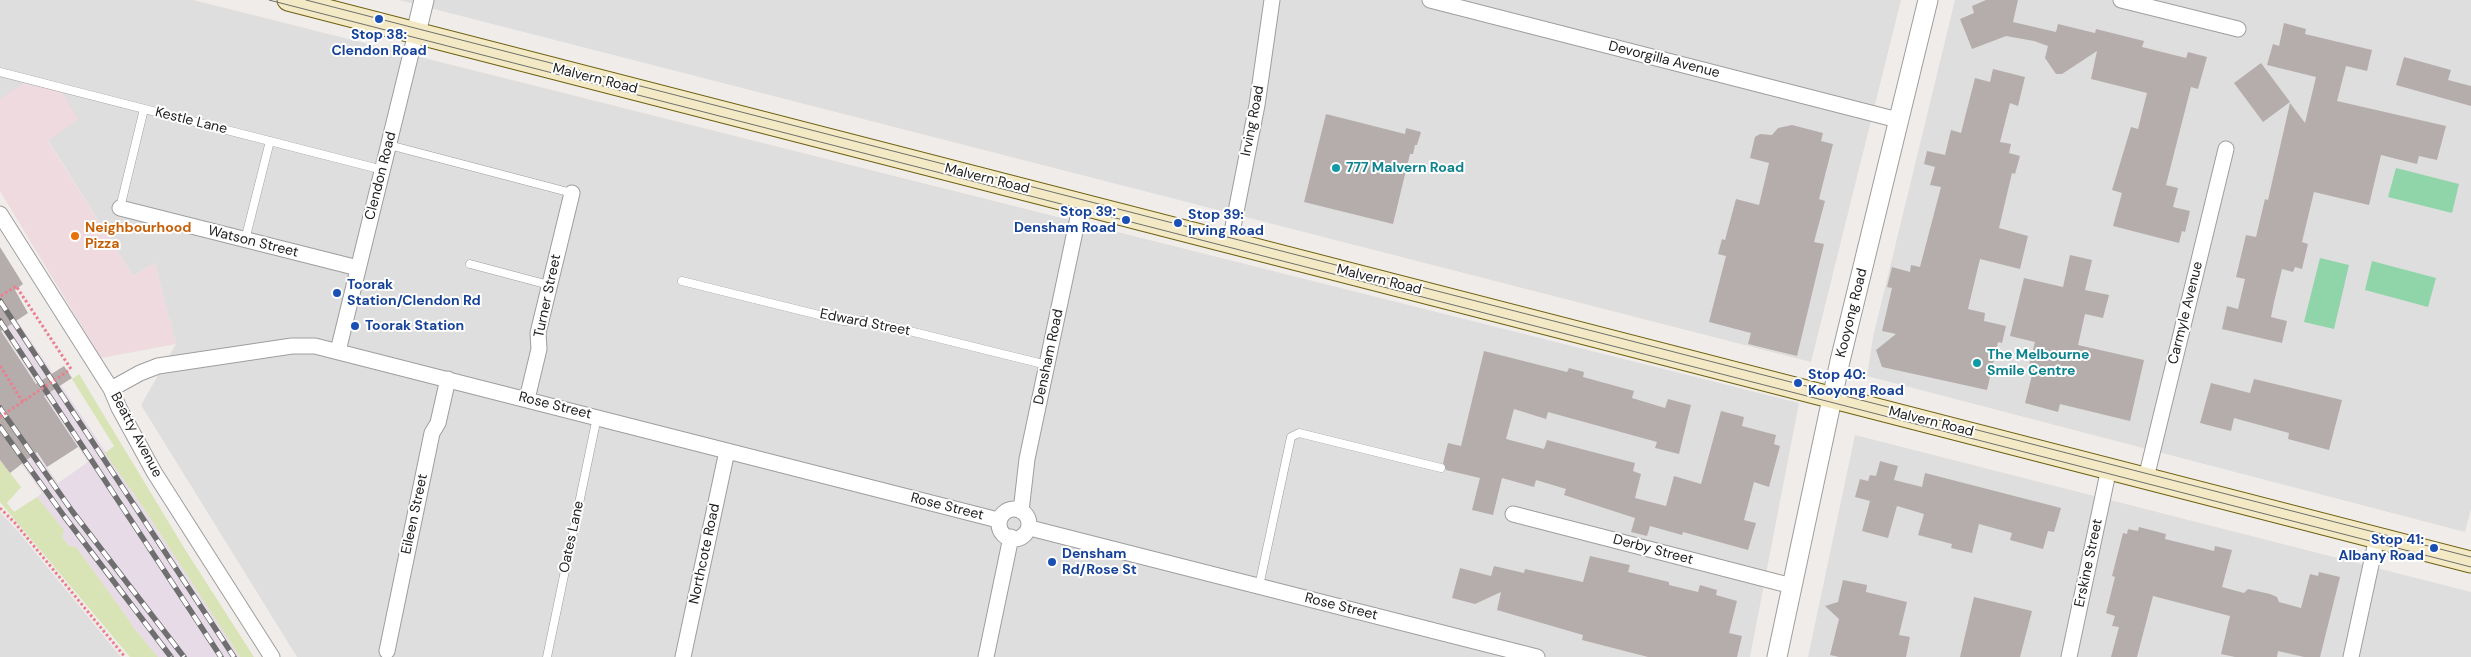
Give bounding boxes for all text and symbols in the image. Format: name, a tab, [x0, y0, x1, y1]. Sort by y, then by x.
marker: Stop 38: Clendon Road	[373, 13, 385, 25]
place label: Stop 38: Clendon Road	[331, 27, 427, 59]
street label: Devorgilla Avenue	[1607, 38, 1721, 82]
street label: Malvern Road	[551, 60, 639, 98]
street label: Irving Road	[1238, 84, 1268, 158]
street label: Kestle Lane	[153, 104, 229, 138]
street label: Clendon Road	[362, 130, 400, 222]
street label: Malvern Road	[943, 160, 1031, 198]
place label: 777 Malvern Road	[1346, 160, 1464, 176]
marker: 777 Malvern Road	[1330, 162, 1342, 174]
place label: Stop 39: Densham Road	[1014, 204, 1116, 236]
place label: Stop 39: Irving Road	[1188, 207, 1264, 240]
marker: Stop 39: Densham Road	[1120, 214, 1132, 226]
marker: Stop 39: Irving Road	[1172, 217, 1184, 229]
place label: Neighbourhood Pizza	[85, 220, 191, 252]
street label: Watson Street	[206, 223, 300, 261]
marker: Neighbourhood Pizza	[69, 230, 81, 242]
street label: Turner Street	[531, 253, 565, 339]
street label: Carmyle Avenue	[2165, 260, 2207, 366]
street label: Malvern Road	[1335, 261, 1423, 299]
street label: Kooyong Road	[1833, 267, 1871, 359]
place label: Toorak Station/Clendon Rd	[347, 277, 481, 310]
marker: Toorak Station/Clendon Rd	[331, 287, 343, 299]
street label: Edward Street	[818, 306, 912, 340]
street label: Densham Road	[1031, 308, 1067, 406]
place label: Toorak Station	[365, 318, 464, 334]
marker: Toorak Station	[349, 320, 361, 332]
place label: The Melbourne Smile Centre	[1987, 347, 2089, 380]
marker: The Melbourne Smile Centre	[1971, 357, 1983, 369]
place label: Stop 40: Kooyong Road	[1808, 367, 1904, 400]
marker: Stop 40: Kooyong Road	[1792, 377, 1804, 389]
street label: Rose Street	[517, 389, 593, 423]
street label: Beatty Avenue	[107, 390, 165, 480]
street label: Malvern Road	[1887, 403, 1975, 441]
street label: Eileen Street	[398, 472, 432, 556]
street label: Rose Street	[909, 490, 985, 524]
street label: Oates Lane	[556, 499, 588, 575]
street label: Northcote Road	[686, 502, 724, 606]
street label: Erskine Street	[2071, 517, 2107, 609]
street label: Derby Street	[1611, 531, 1695, 569]
place label: Stop 41: Albany Road	[2339, 532, 2424, 564]
marker: Stop 41: Albany Road	[2428, 542, 2440, 554]
place label: Densham Rd/Rose St	[1062, 546, 1137, 578]
marker: Densham Rd/Rose St	[1046, 556, 1058, 568]
street label: Rose Street	[1303, 590, 1379, 624]

